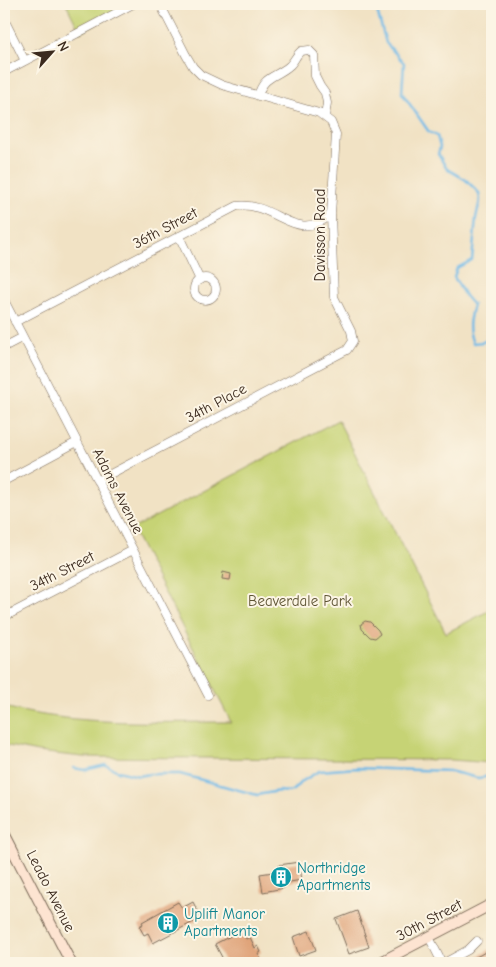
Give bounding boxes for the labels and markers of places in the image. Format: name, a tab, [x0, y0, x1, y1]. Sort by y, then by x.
place label: Northridge Apartments	[297, 859, 370, 894]
building icon: Northridge Apartments	[269, 865, 293, 889]
place label: Uplift Manor Apartments	[184, 905, 265, 940]
building icon: Uplift Manor Apartments	[156, 911, 180, 935]

